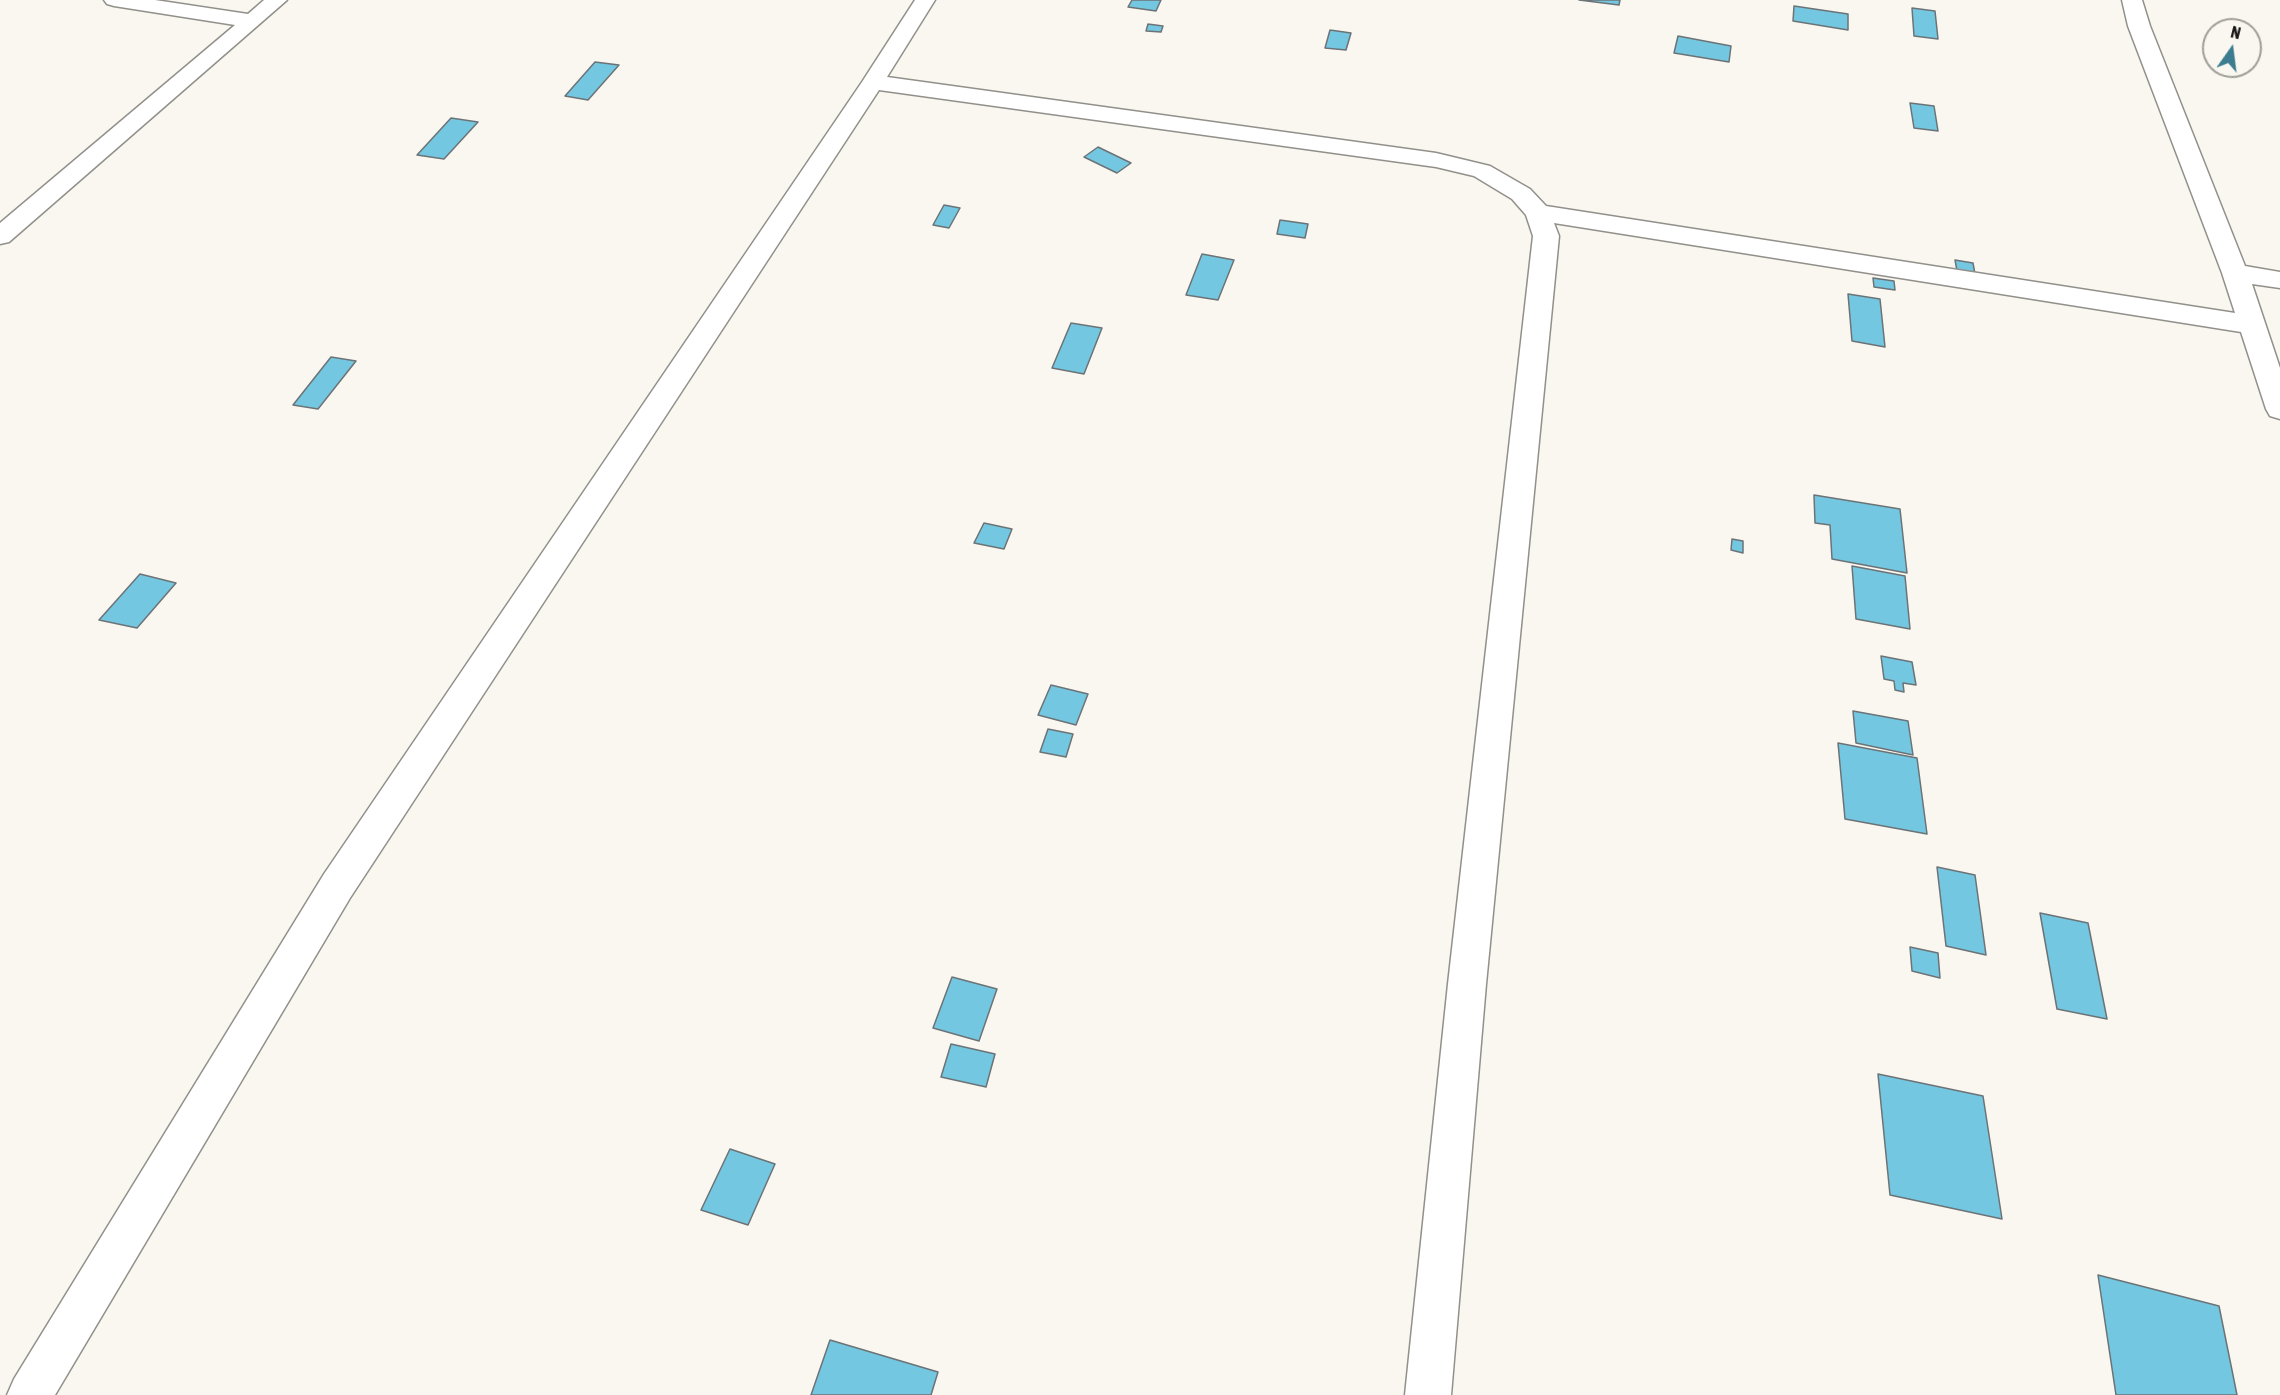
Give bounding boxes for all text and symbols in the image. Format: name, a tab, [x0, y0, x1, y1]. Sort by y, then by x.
north arrow	[2202, 18, 2262, 78]
text: N	[2229, 23, 2243, 42]

